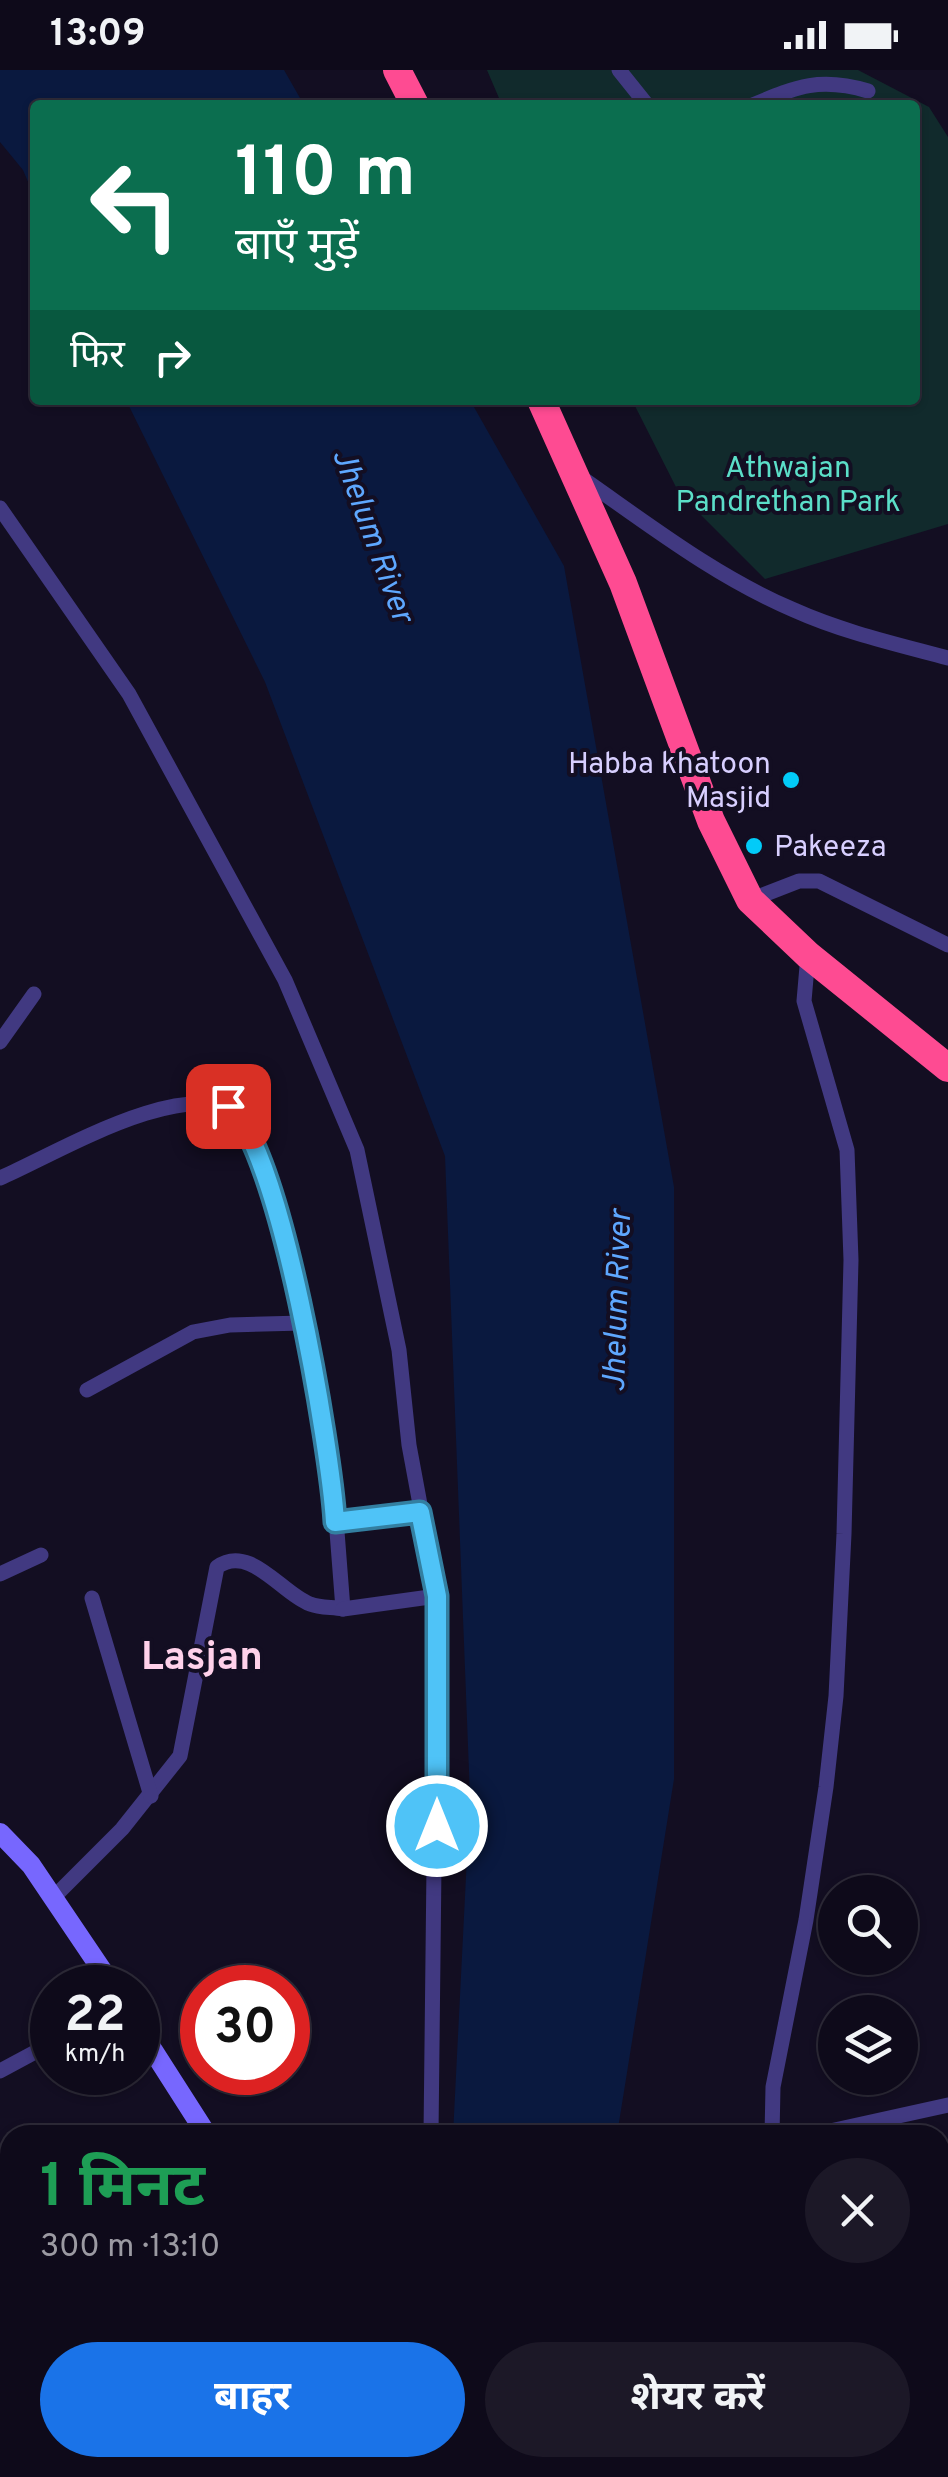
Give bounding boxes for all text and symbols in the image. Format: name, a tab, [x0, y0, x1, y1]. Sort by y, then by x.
text: 13:09	[50, 11, 146, 60]
text: 110 m	[235, 132, 416, 221]
icon: left	[70, 140, 200, 270]
text: बाएँ मुड़ें	[235, 219, 359, 276]
icon: right	[145, 330, 200, 385]
text: फिर	[70, 333, 125, 382]
water label: Jhelum River	[321, 443, 422, 631]
park label: Athwajan Pandrethan Park	[675, 451, 901, 522]
place label: Habba khatoon Masjid	[568, 747, 771, 818]
marker: Habba khatoon Masjid	[780, 769, 802, 791]
place label: Pakeeza	[774, 830, 887, 867]
marker: Pakeeza	[743, 835, 765, 857]
pin	[186, 1064, 271, 1149]
icon: arrive	[201, 1079, 256, 1134]
water label: Jhelum River	[596, 1206, 642, 1393]
district label: Lasjan	[141, 1634, 263, 1684]
position arrow	[385, 1774, 489, 1878]
map controls	[818, 1875, 918, 2095]
button: search	[818, 1875, 918, 1975]
speed limit sign: 30	[180, 1965, 310, 2095]
text: 22	[64, 1986, 126, 2049]
button: layers	[818, 1995, 918, 2095]
text: km/h	[65, 2039, 125, 2071]
text: 1 मिनट	[40, 2152, 205, 2228]
button: close	[805, 2158, 910, 2263]
text: 300 m · 13:10	[40, 2228, 220, 2268]
button: बाहर	[40, 2342, 465, 2457]
button: शेयर करें	[485, 2342, 910, 2457]

